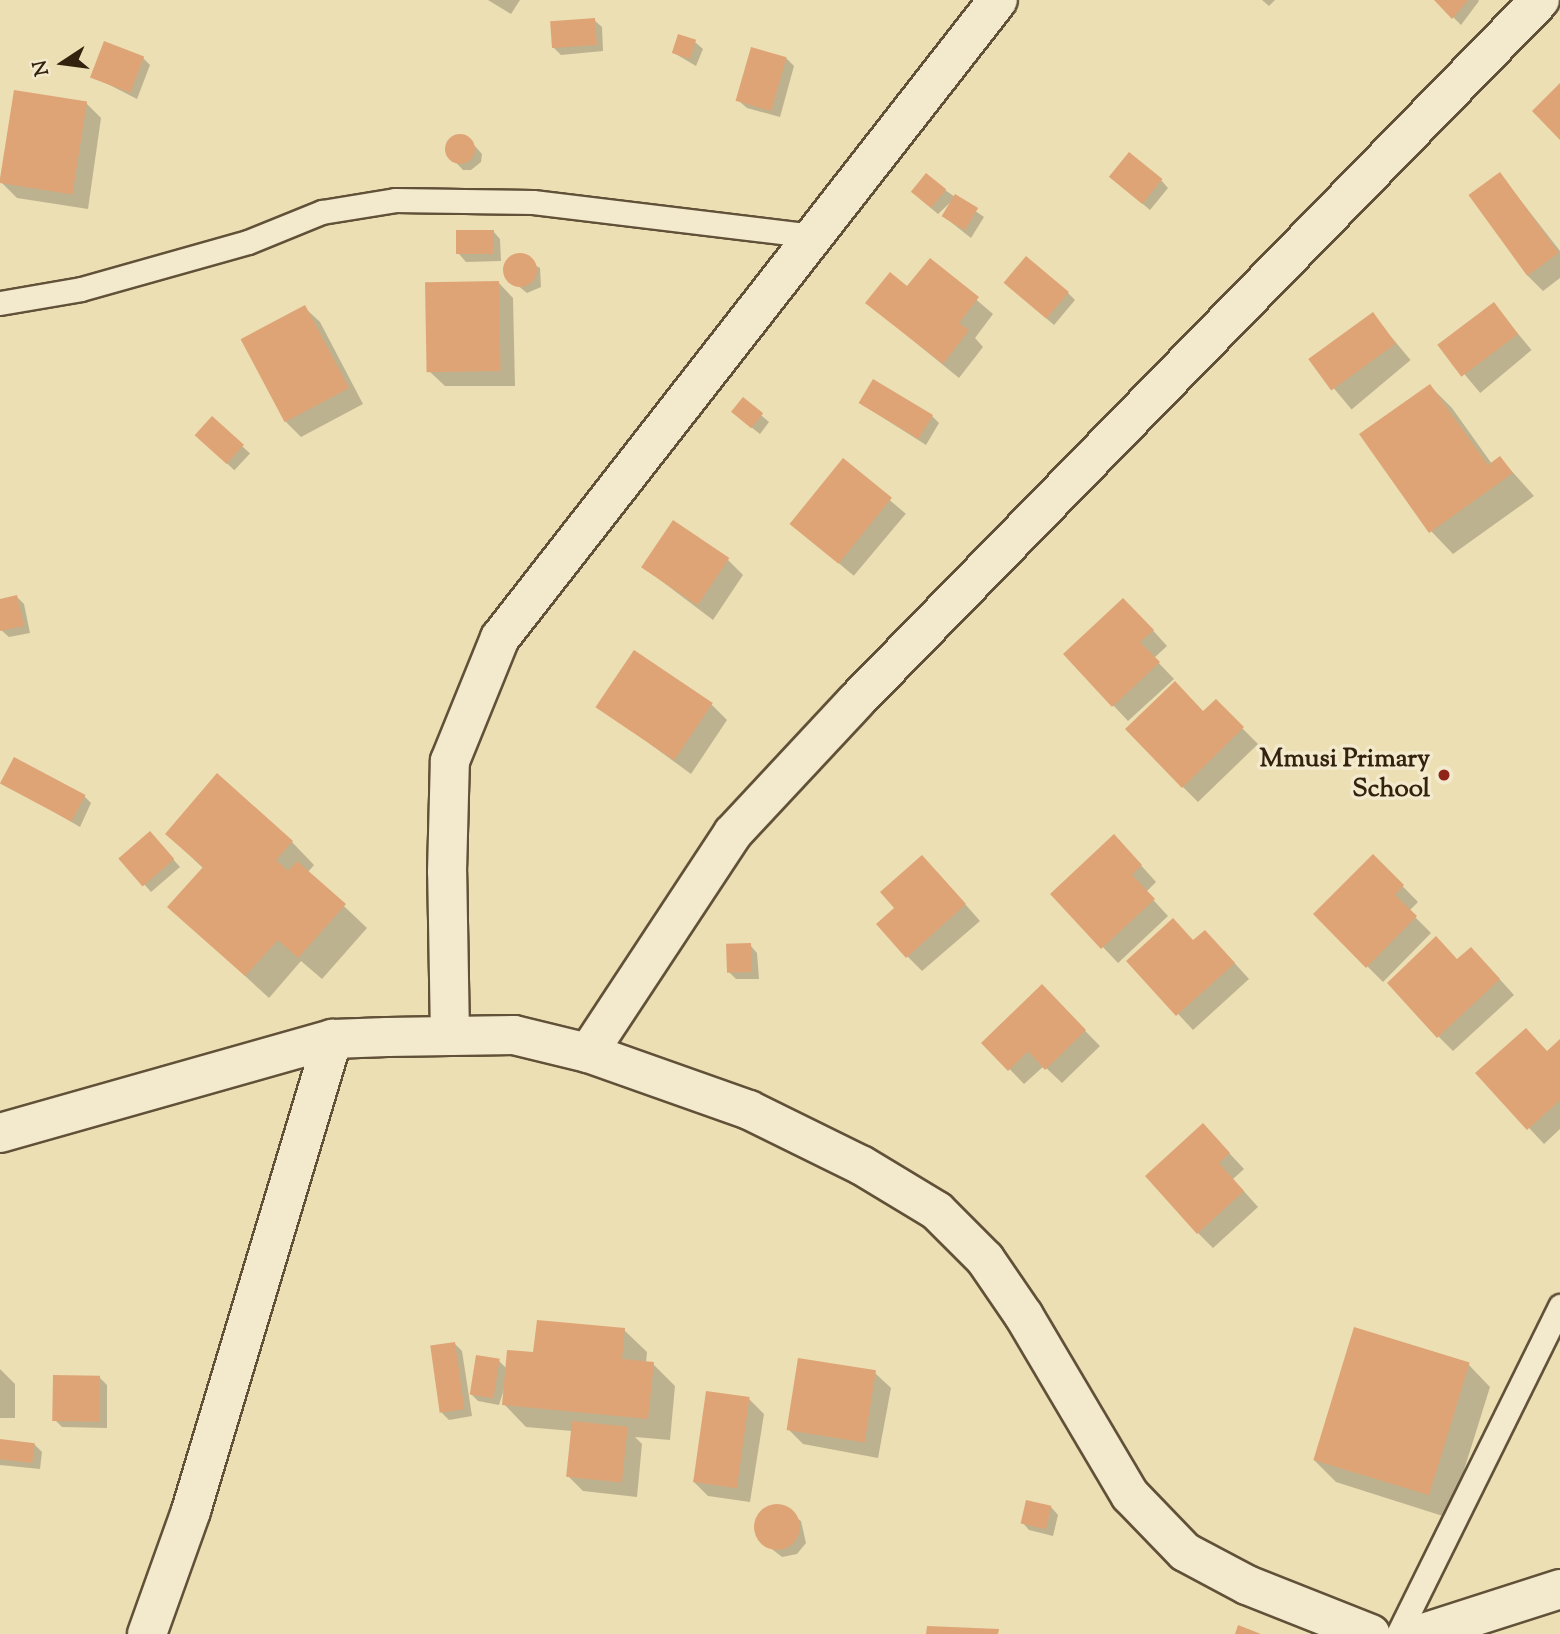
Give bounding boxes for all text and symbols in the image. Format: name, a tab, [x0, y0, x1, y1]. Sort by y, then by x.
north arrow	[28, 28, 98, 98]
text: N	[27, 57, 57, 78]
place label: Mmusi Primary School	[1259, 744, 1430, 806]
marker: Mmusi Primary School	[1436, 767, 1452, 783]

